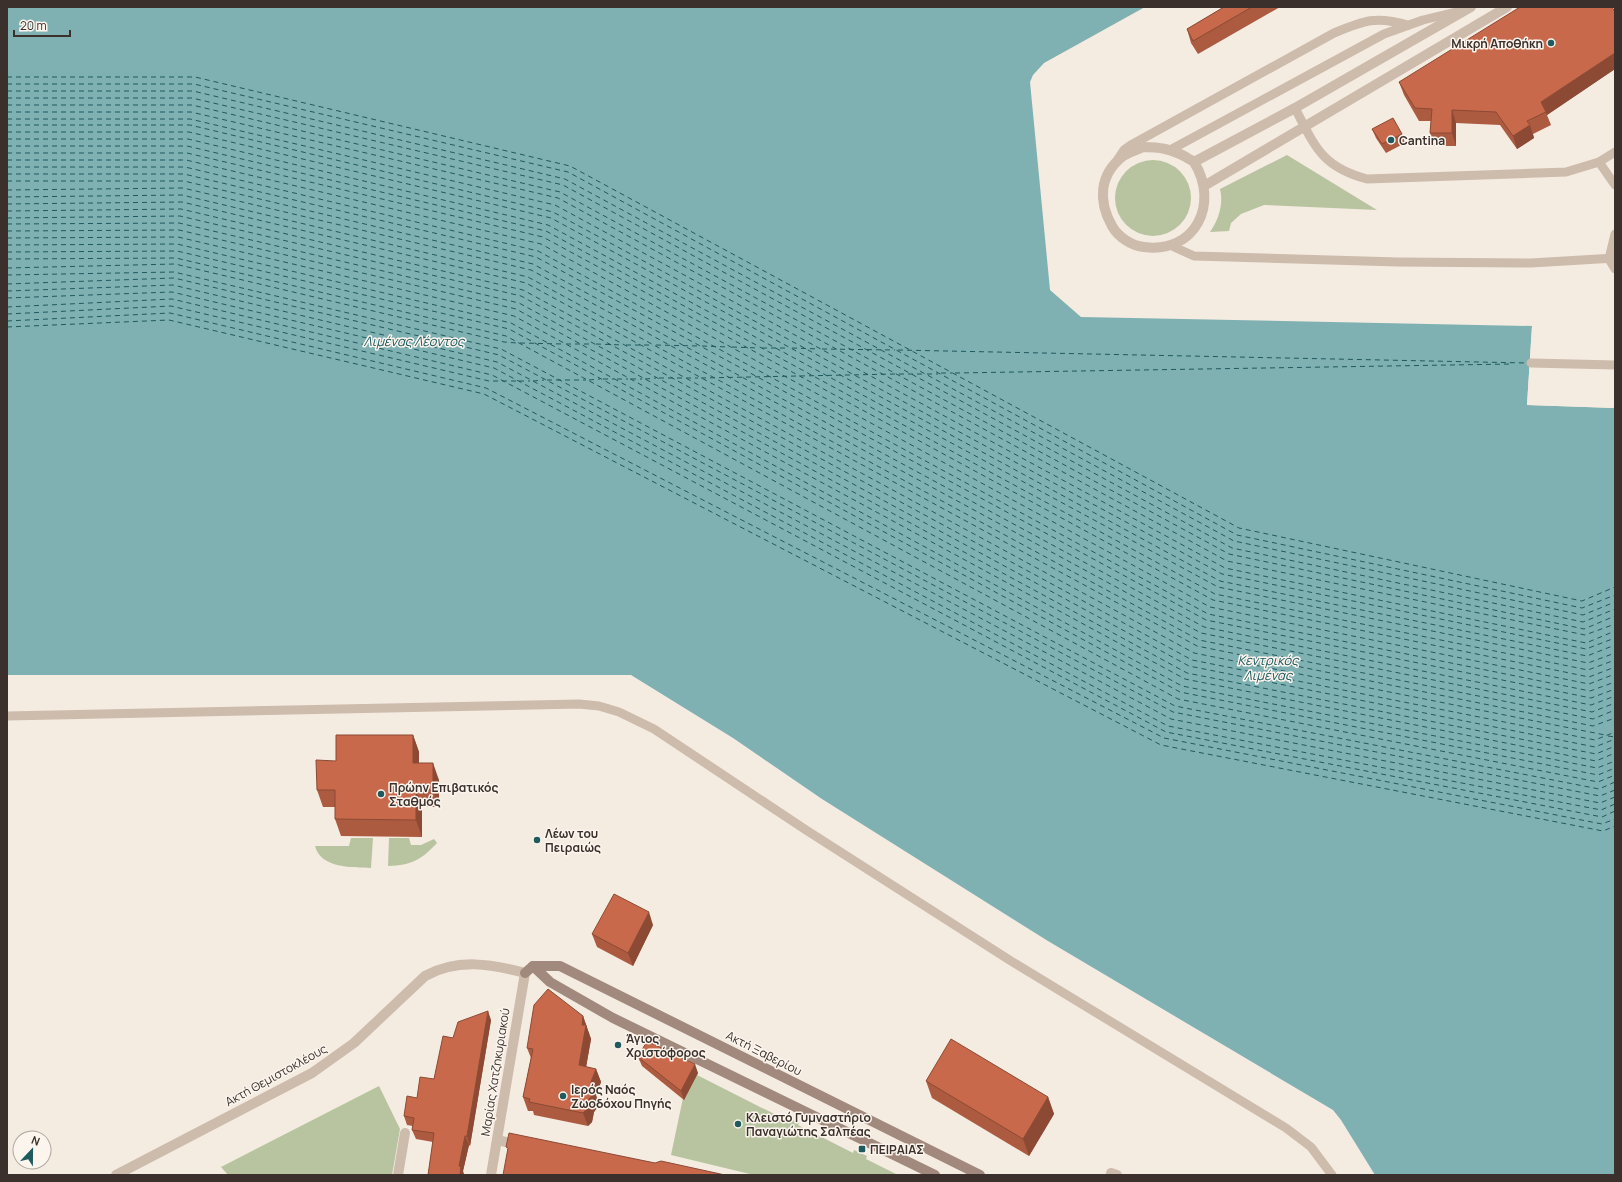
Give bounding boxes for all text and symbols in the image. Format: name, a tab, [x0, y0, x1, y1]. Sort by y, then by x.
scale bar	[14, 12, 70, 38]
text: 20 m	[20, 17, 47, 34]
place label: Μικρή Αποθήκη	[1451, 35, 1543, 52]
marker: Μικρή Αποθήκη	[1546, 38, 1556, 48]
place label: Cantina	[1399, 132, 1445, 149]
marker: Cantina	[1386, 135, 1396, 145]
water label: Λιμένας Λέοντος	[364, 332, 466, 350]
water label: Κεντρικός Λιμένας	[1238, 651, 1300, 684]
place label: Πρώην Επιβατικός Σταθμός	[389, 779, 498, 810]
marker: Πρώην Επιβατικός Σταθμός	[376, 789, 386, 799]
place label: Λέων του Πειραιώς	[545, 825, 601, 856]
marker: Λέων του Πειραιώς	[532, 835, 542, 845]
street label: Μαρίας Χατζηκυριακού	[476, 1007, 514, 1137]
street label: Ακτή Ξαβερίου	[723, 1027, 805, 1079]
place label: Άγιος Χριστόφορος	[626, 1030, 706, 1061]
street label: Ακτή Θεμιστοκλέους	[222, 1040, 330, 1110]
marker: Άγιος Χριστόφορος	[613, 1040, 623, 1050]
place label: Ιερός Ναός Ζωοδόχου Πηγής	[571, 1081, 671, 1112]
marker: Ιερός Ναός Ζωοδόχου Πηγής	[558, 1091, 568, 1101]
place label: Κλειστό Γυμναστήριο Παναγιώτης Σαλπέας	[746, 1109, 871, 1140]
marker: Κλειστό Γυμναστήριο Παναγιώτης Σαλπέας	[733, 1119, 743, 1129]
north arrow	[12, 1130, 52, 1170]
text: N	[29, 1132, 42, 1149]
place label: ΠΕΙΡΑΙΑΣ	[870, 1141, 924, 1158]
marker: ΠΕΙΡΑΙΑΣ	[857, 1144, 867, 1154]

